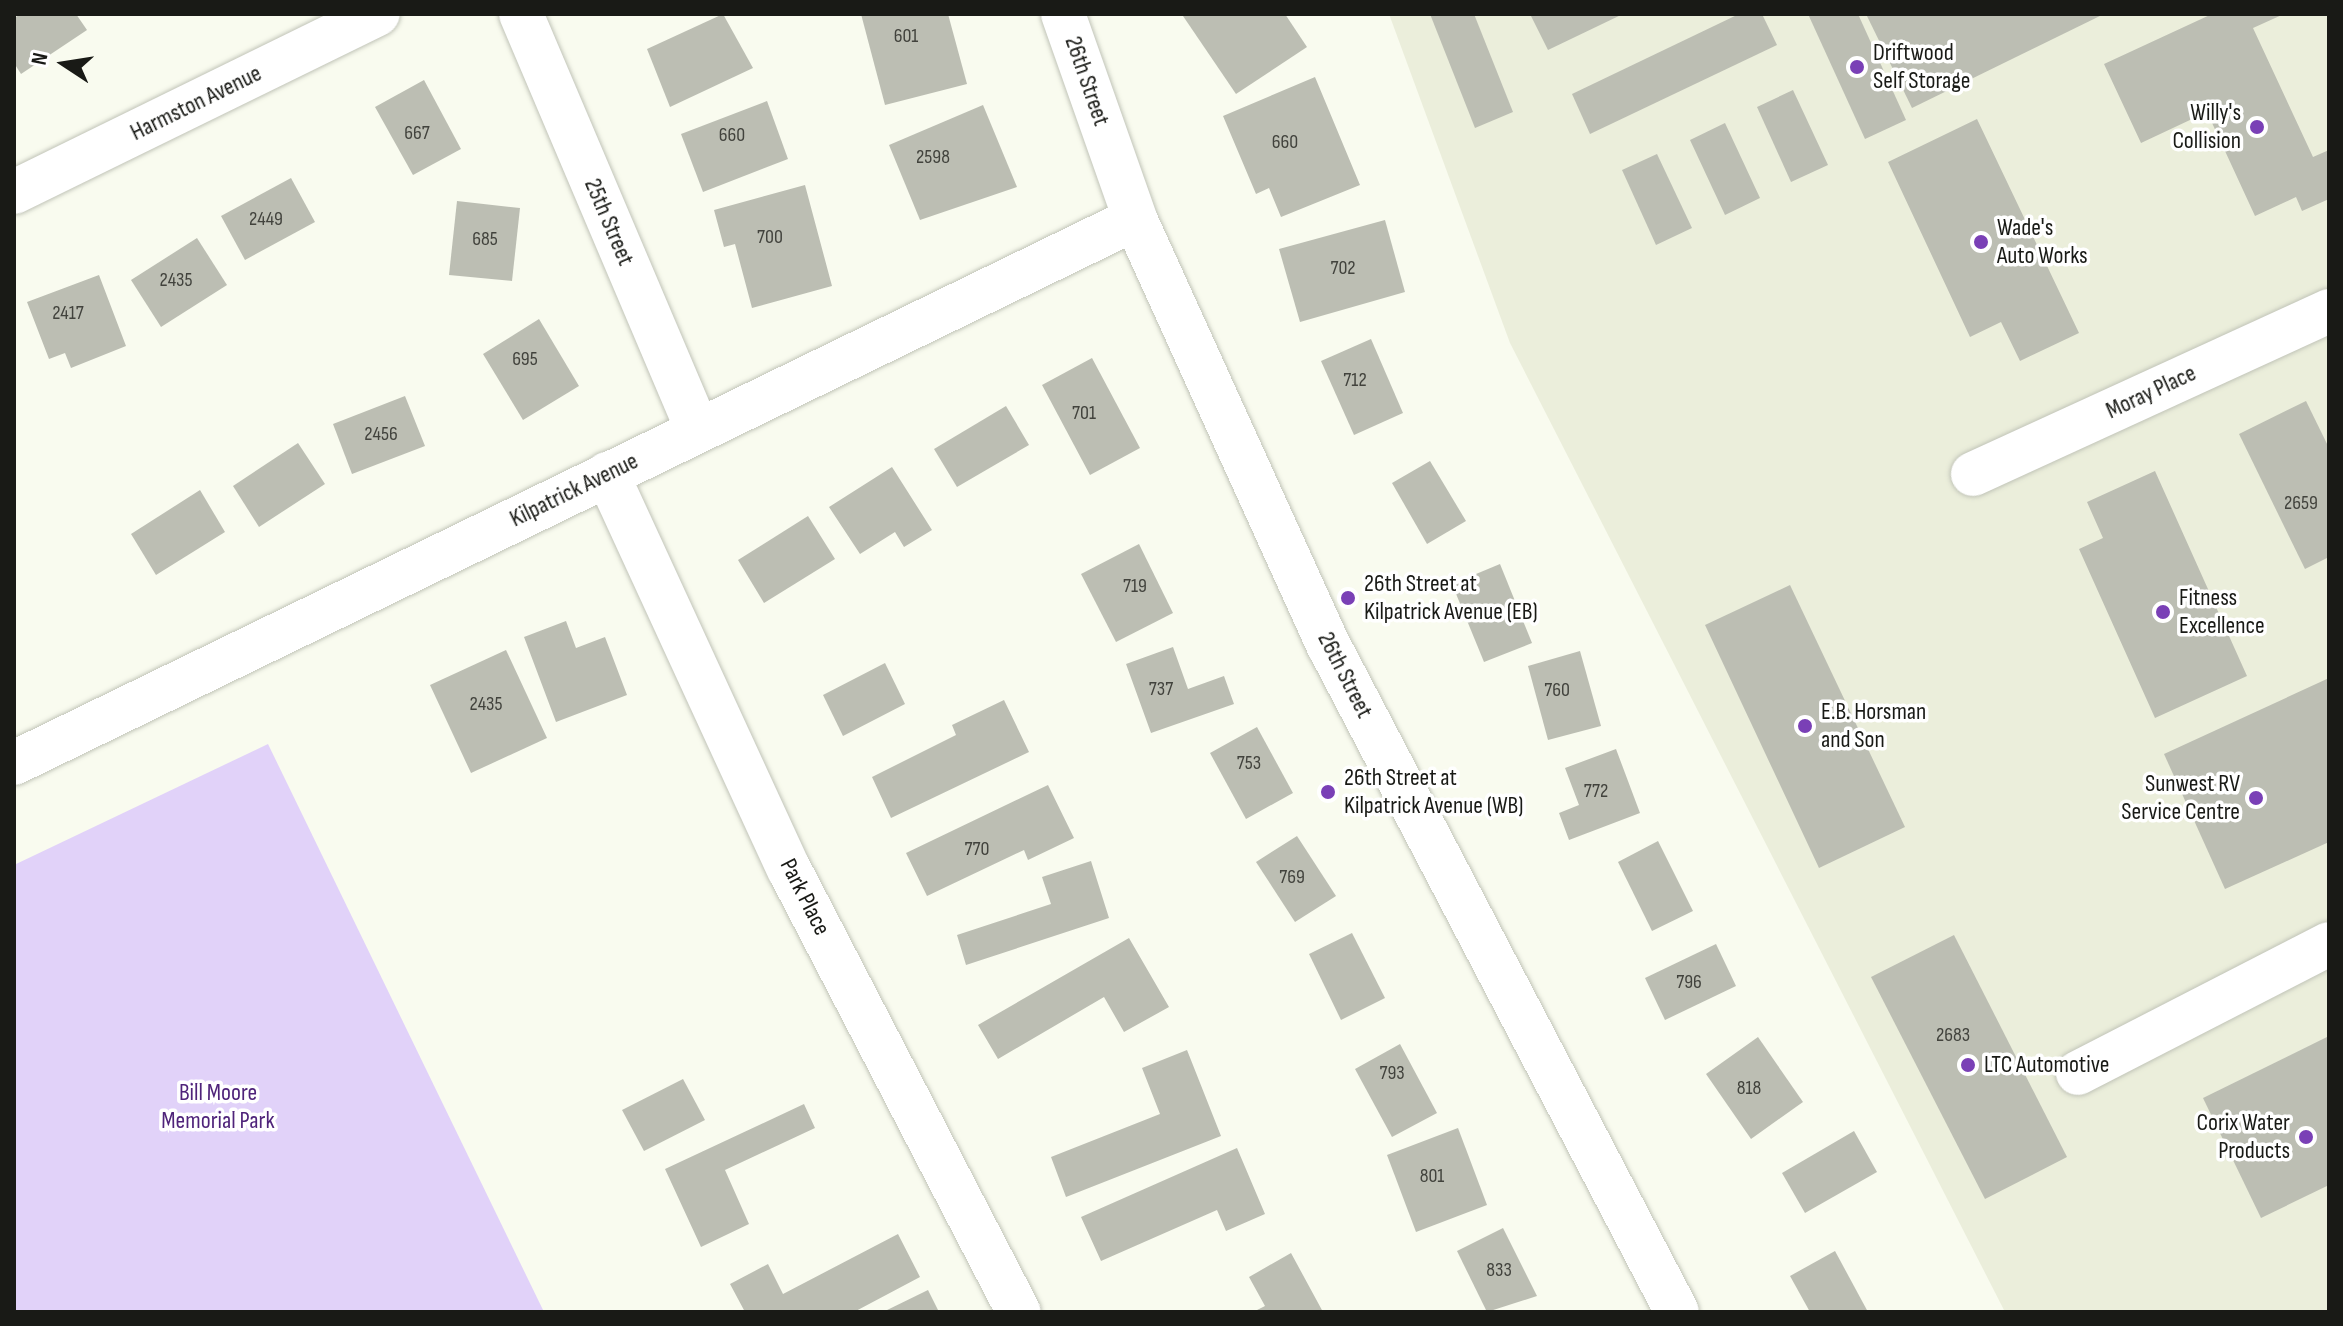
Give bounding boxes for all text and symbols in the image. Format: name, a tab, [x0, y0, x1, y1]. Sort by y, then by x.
north arrow	[24, 24, 104, 104]
house number: 601	[894, 24, 918, 48]
street label: 26th Street	[1058, 33, 1116, 129]
place label: Driftwood Self Storage	[1873, 39, 1970, 95]
text: N	[26, 50, 54, 67]
marker: Driftwood Self Storage	[1848, 58, 1866, 76]
street label: Harmston Avenue	[126, 59, 266, 147]
place label: Willy's Collision	[2172, 99, 2241, 155]
marker: Willy's Collision	[2248, 118, 2266, 136]
house number: 667	[404, 121, 430, 145]
house number: 660	[719, 123, 745, 147]
house number: 660	[1272, 130, 1298, 154]
house number: 2598	[916, 145, 950, 169]
street label: 25th Street	[578, 174, 640, 270]
house number: 2449	[249, 207, 283, 231]
place label: Wade's Auto Works	[1997, 214, 2088, 270]
house number: 700	[757, 225, 783, 249]
house number: 685	[472, 227, 498, 251]
marker: Wade's Auto Works	[1972, 233, 1990, 251]
house number: 702	[1330, 256, 1356, 280]
house number: 2435	[160, 268, 192, 292]
house number: 2417	[52, 301, 84, 325]
house number: 695	[512, 347, 538, 371]
street label: Moray Place	[2101, 359, 2201, 425]
house number: 712	[1343, 368, 1367, 392]
house number: 701	[1072, 401, 1096, 425]
house number: 2456	[364, 422, 398, 446]
street label: Kilpatrick Avenue	[505, 447, 643, 533]
house number: 2659	[2284, 491, 2318, 515]
place label: 26th Street at Kilpatrick Avenue (EB)	[1364, 570, 1538, 626]
house number: 719	[1123, 574, 1147, 598]
place label: Fitness Excellence	[2179, 584, 2265, 640]
marker: 26th Street at Kilpatrick Avenue (EB)	[1339, 589, 1357, 607]
marker: Fitness Excellence	[2154, 603, 2172, 621]
street label: 26th Street	[1311, 627, 1379, 723]
house number: 737	[1149, 677, 1173, 701]
house number: 760	[1544, 678, 1570, 702]
house number: 2435	[470, 692, 502, 716]
place label: E.B. Horsman and Son	[1821, 698, 1926, 754]
marker: E.B. Horsman and Son	[1796, 717, 1814, 735]
house number: 753	[1237, 751, 1261, 775]
place label: 26th Street at Kilpatrick Avenue (WB)	[1344, 764, 1523, 820]
place label: Sunwest RV Service Centre	[2121, 770, 2240, 826]
house number: 772	[1584, 779, 1608, 803]
marker: 26th Street at Kilpatrick Avenue (WB)	[1319, 783, 1337, 801]
marker: Sunwest RV Service Centre	[2247, 789, 2265, 807]
house number: 770	[965, 837, 989, 861]
street label: Park Place	[774, 854, 836, 940]
house number: 769	[1279, 865, 1305, 889]
house number: 796	[1676, 970, 1702, 994]
house number: 2683	[1936, 1023, 1970, 1047]
place label: LTC Automotive	[1984, 1051, 2109, 1079]
marker: LTC Automotive	[1959, 1056, 1977, 1074]
house number: 793	[1379, 1061, 1405, 1085]
house number: 818	[1737, 1076, 1761, 1100]
park label: Bill Moore Memorial Park	[161, 1079, 275, 1135]
place label: Corix Water Products	[2197, 1109, 2290, 1165]
marker: Corix Water Products	[2297, 1128, 2315, 1146]
house number: 801	[1420, 1164, 1444, 1188]
house number: 833	[1486, 1258, 1512, 1282]

